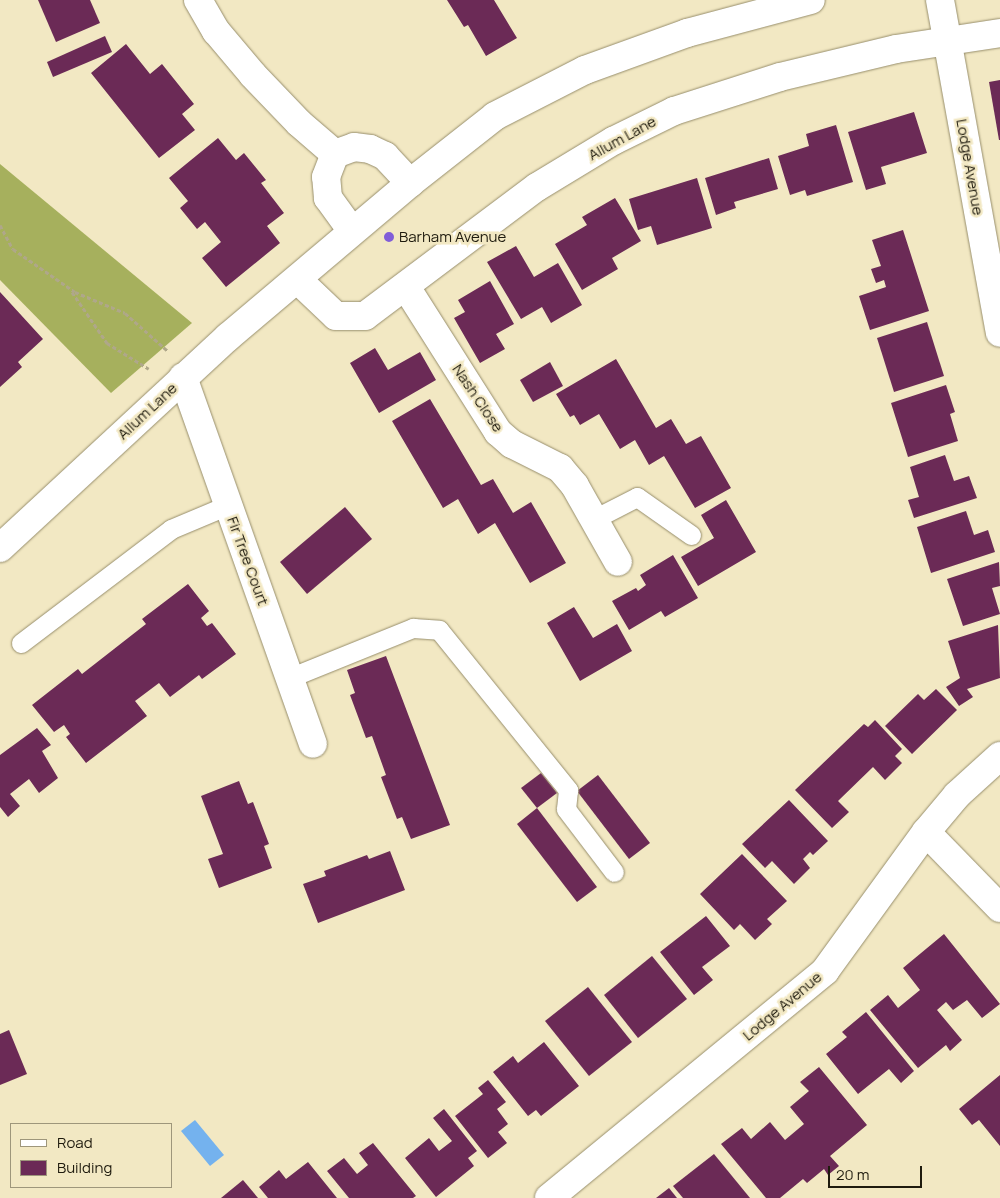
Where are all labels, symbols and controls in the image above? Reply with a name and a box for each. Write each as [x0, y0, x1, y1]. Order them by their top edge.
street label: Allum Lane [585, 112, 659, 164]
street label: Lodge Avenue [953, 117, 987, 217]
place label: Barham Avenue [399, 228, 506, 246]
marker: Barham Avenue [383, 231, 395, 243]
street label: Nash Close [449, 361, 507, 435]
street label: Allum Lane [114, 379, 180, 443]
street label: Fir Tree Court [224, 514, 272, 608]
street label: Lodge Avenue [739, 968, 825, 1044]
legend [10, 1123, 172, 1188]
text: Road [57, 1132, 93, 1153]
scale bar [830, 1156, 924, 1188]
text: Building [57, 1157, 112, 1178]
text: 20 m [836, 1164, 869, 1185]

